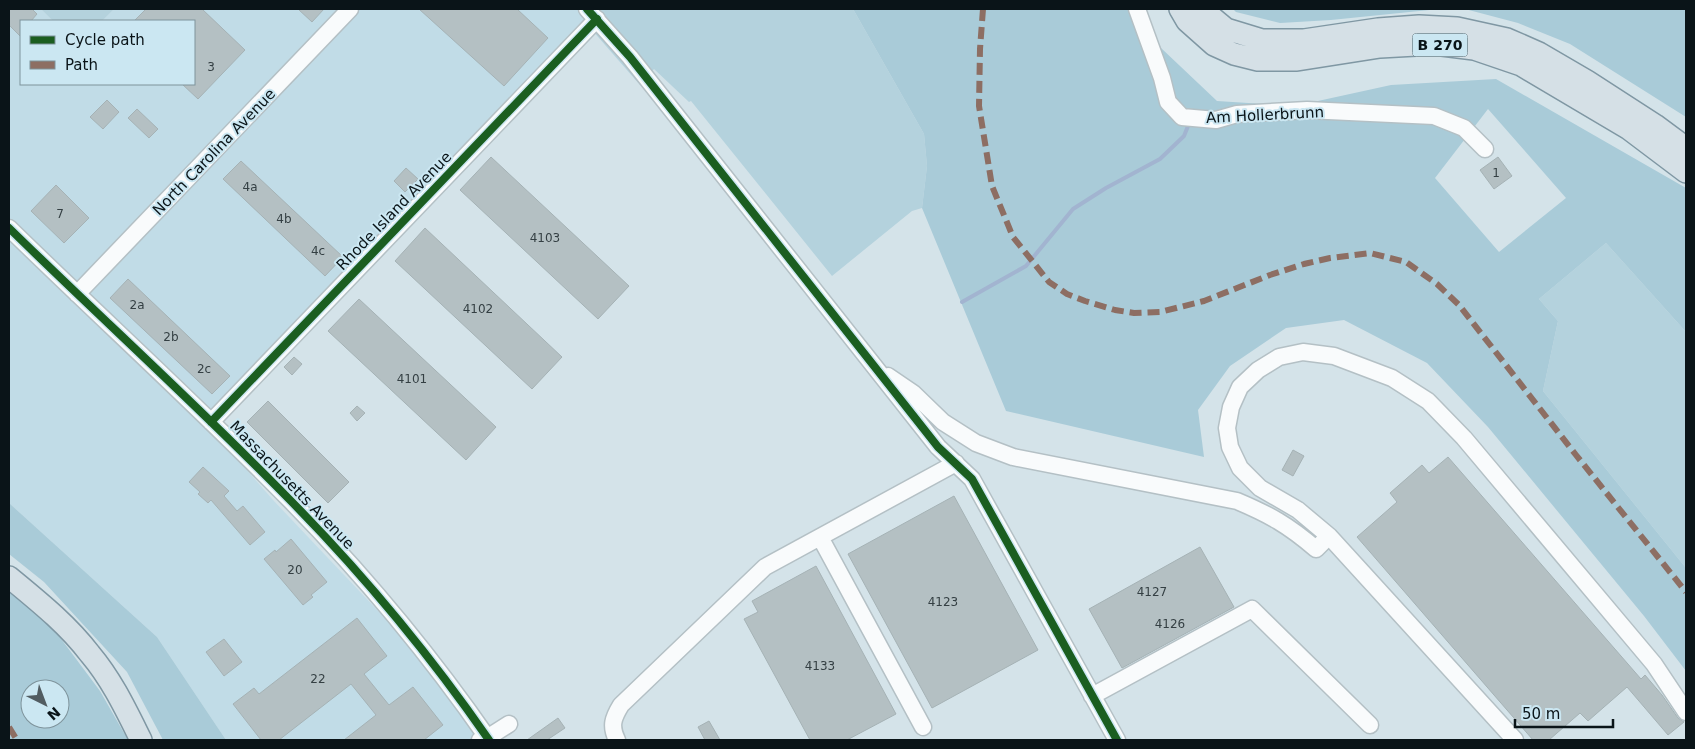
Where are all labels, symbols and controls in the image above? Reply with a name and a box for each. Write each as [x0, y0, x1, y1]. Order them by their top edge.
legend [20, 20, 195, 85]
text: Cycle path [65, 31, 145, 49]
road number: B 270 [1412, 34, 1468, 56]
text: Path [65, 56, 98, 74]
house number: 3 [207, 60, 215, 74]
street label: North Carolina Avenue [149, 85, 279, 219]
street label: Am Hollerbrunn [1206, 103, 1324, 127]
street label: Rhode Island Avenue [333, 148, 455, 274]
house number: 1 [1492, 166, 1500, 180]
house number: 4a [243, 180, 258, 194]
house number: 7 [56, 207, 64, 221]
house number: 4b [276, 212, 292, 226]
house number: 4103 [530, 231, 560, 245]
house number: 4c [311, 244, 325, 258]
house number: 2a [130, 298, 145, 312]
house number: 4102 [463, 302, 493, 316]
house number: 2b [163, 330, 179, 344]
house number: 2c [197, 362, 211, 376]
house number: 4101 [397, 372, 427, 386]
street label: Massachusetts Avenue [226, 417, 358, 553]
house number: 20 [287, 563, 303, 577]
house number: 4127 [1137, 585, 1167, 599]
house number: 4123 [928, 595, 958, 609]
house number: 4126 [1155, 617, 1185, 631]
house number: 4133 [805, 659, 835, 673]
house number: 22 [310, 672, 326, 686]
north arrow [20, 679, 70, 729]
scale bar [1515, 696, 1612, 728]
text: N [44, 704, 63, 724]
text: 50 m [1522, 705, 1560, 723]

